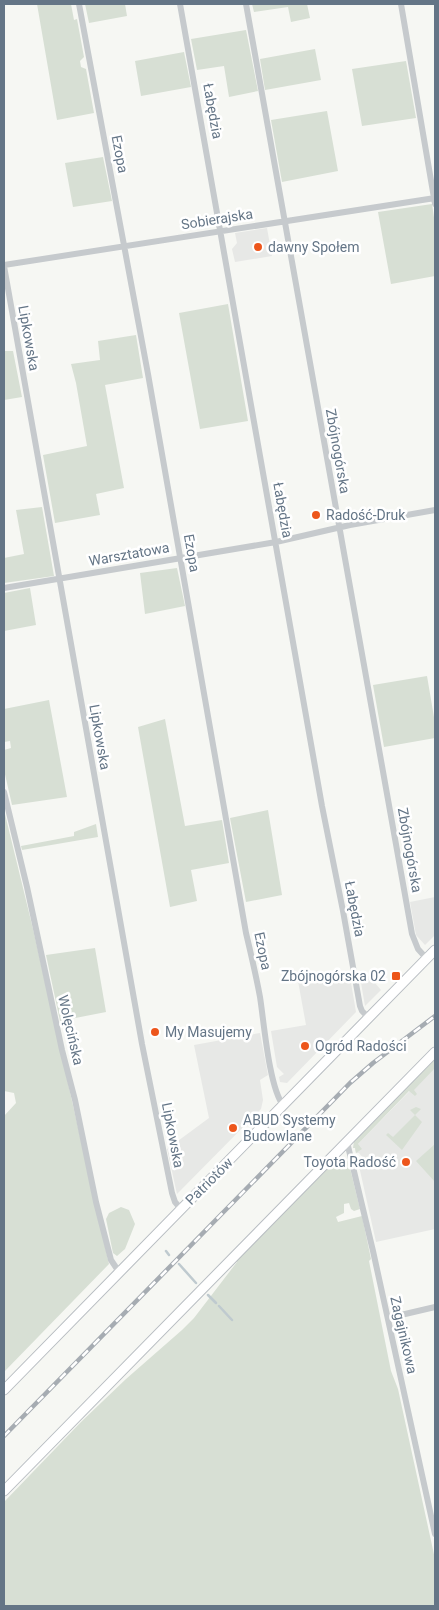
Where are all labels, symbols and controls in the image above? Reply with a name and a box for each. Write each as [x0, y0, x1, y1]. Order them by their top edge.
street label: Łabędzia [200, 82, 226, 140]
street label: Ezopa [108, 134, 132, 174]
street label: Sobierajska [180, 205, 254, 233]
place label: dawny Społem [268, 239, 360, 255]
marker: dawny Społem [252, 241, 264, 253]
street label: Lipkowska [15, 304, 43, 372]
street label: Zbójnogórska [323, 407, 353, 495]
street label: Łabędzia [270, 481, 296, 539]
place label: Radość-Druk [326, 507, 406, 523]
marker: Radość-Druk [310, 509, 322, 521]
street label: Ezopa [181, 533, 203, 573]
street label: Warsztatowa [87, 539, 171, 569]
street label: Lipkowska [86, 703, 114, 771]
street label: Zbójnogórska [395, 806, 425, 894]
street label: Łabędzia [342, 880, 368, 938]
street label: Ezopa [251, 931, 275, 971]
place label: Zbójnogórska 02 [281, 968, 386, 984]
marker: Zbójnogórska 02 [390, 970, 402, 982]
street label: Wolęcińska [55, 993, 87, 1067]
place label: My Masujemy [165, 1024, 252, 1040]
marker: My Masujemy [149, 1026, 161, 1038]
place label: Ogród Radości [315, 1038, 407, 1054]
marker: Ogród Radości [299, 1040, 311, 1052]
street label: Lipkowska [159, 1101, 187, 1169]
place label: ABUD Systemy Budowlane [243, 1112, 336, 1144]
marker: ABUD Systemy Budowlane [227, 1122, 239, 1134]
street label: Patriotów [182, 1154, 236, 1208]
place label: Toyota Radość [304, 1154, 396, 1170]
marker: Toyota Radość [400, 1156, 412, 1168]
street label: Zagajnikowa [387, 1295, 421, 1375]

